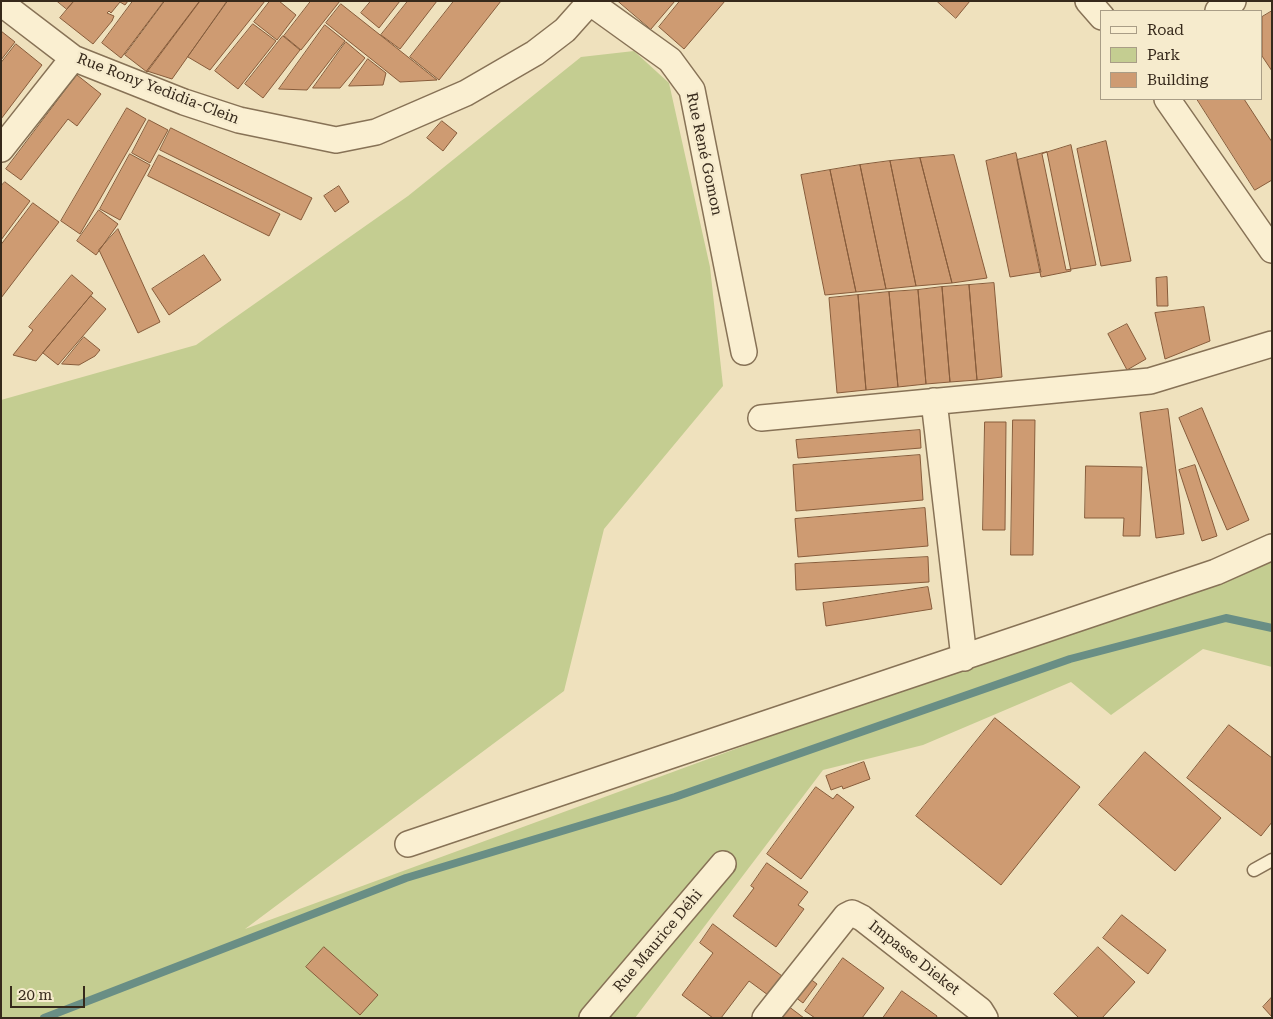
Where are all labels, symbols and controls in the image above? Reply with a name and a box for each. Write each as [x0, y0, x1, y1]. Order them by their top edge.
legend [1100, 10, 1263, 100]
text: Road [1147, 21, 1184, 39]
text: Park [1147, 46, 1180, 64]
street label: Rue Rony Yedidia-Clein [74, 50, 242, 128]
text: Building [1147, 71, 1208, 89]
street label: Rue René Gomon [682, 91, 726, 217]
street label: Rue Maurice Déhi [610, 886, 706, 996]
street label: Impasse Dieket [865, 917, 963, 999]
scale bar [12, 976, 88, 1008]
text: 20 m [18, 986, 52, 1004]

